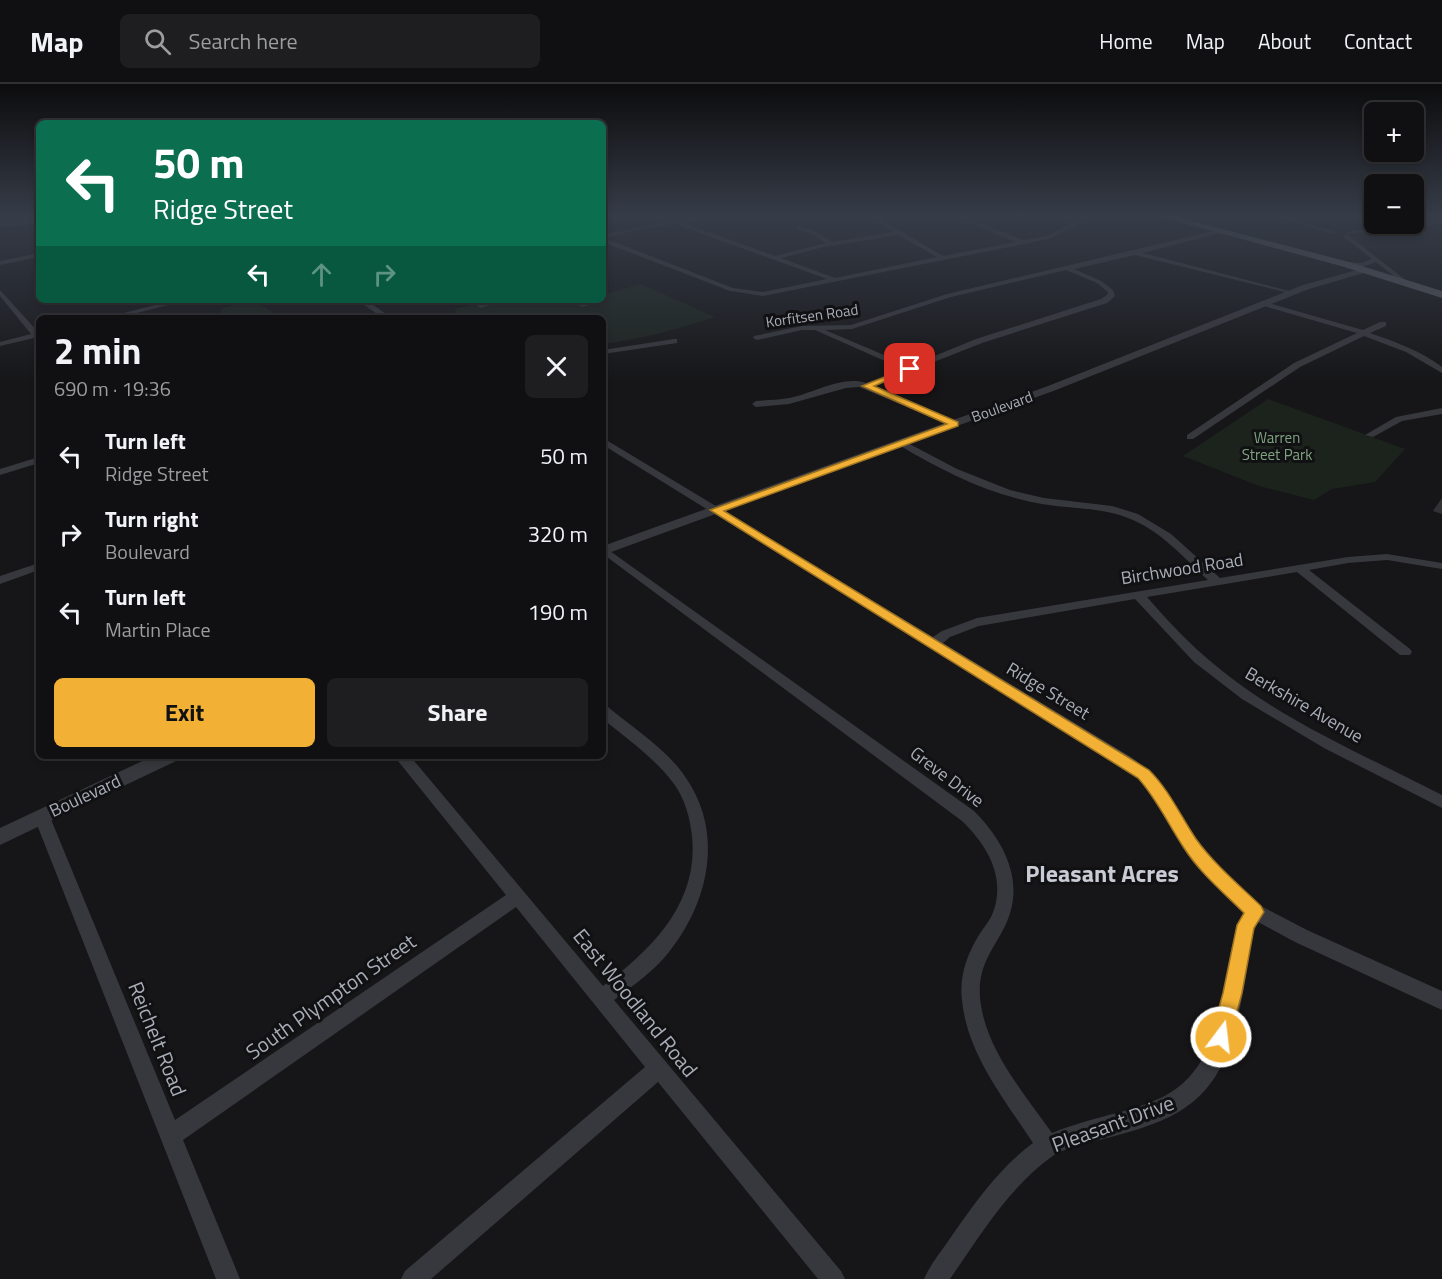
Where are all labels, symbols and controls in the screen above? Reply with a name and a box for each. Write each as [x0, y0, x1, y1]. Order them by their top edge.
search box [120, 14, 540, 68]
text: Map [30, 20, 84, 63]
text: Search here [189, 24, 298, 58]
icon: search [141, 25, 174, 58]
text: Home [1099, 25, 1153, 57]
text: Map [1186, 25, 1225, 57]
text: About [1258, 25, 1311, 57]
text: Contact [1344, 25, 1412, 57]
map controls [1364, 102, 1424, 234]
button: + [1364, 102, 1424, 162]
text: 50 m [153, 130, 245, 194]
icon: left [54, 144, 132, 222]
button: − [1364, 174, 1424, 234]
text: Ridge Street [153, 188, 293, 229]
icon: left [242, 258, 275, 291]
icon: ahead [305, 258, 338, 291]
icon: right [368, 258, 401, 291]
street label: Korfitsen Road [764, 298, 860, 333]
text: 2 min [54, 323, 141, 378]
button: close [525, 335, 588, 398]
pin [884, 343, 935, 394]
icon: arrive [893, 352, 926, 385]
text: 690 m · 19:36 [54, 373, 171, 404]
street label: Boulevard [968, 385, 1036, 428]
text: Turn left [105, 424, 186, 458]
park label: Warren Street Park [1242, 426, 1312, 466]
text: 50 m [540, 439, 588, 473]
icon: left [54, 440, 87, 473]
text: Ridge Street [105, 458, 209, 489]
text: Turn right [105, 502, 199, 536]
text: 320 m [528, 517, 588, 551]
icon: right [54, 518, 87, 551]
text: Boulevard [105, 536, 190, 567]
street label: Birchwood Road [1119, 546, 1245, 592]
text: Turn left [105, 580, 186, 614]
text: 190 m [528, 595, 588, 629]
icon: left [54, 596, 87, 629]
text: Martin Place [105, 614, 210, 645]
street label: Ridge Street [1001, 655, 1096, 727]
street label: Berkshire Avenue [1240, 660, 1368, 749]
button: Exit [54, 678, 315, 747]
button: Share [327, 678, 588, 747]
street label: Greve Drive [904, 740, 990, 814]
street label: Boulevard [45, 767, 125, 824]
district label: Pleasant Acres [1025, 855, 1179, 891]
street label: East Woodland Road [566, 921, 706, 1084]
street label: South Plympton Street [239, 925, 423, 1067]
street label: Reichelt Road [120, 976, 195, 1101]
position arrow [1189, 1005, 1253, 1069]
street label: Pleasant Drive [1047, 1086, 1178, 1160]

